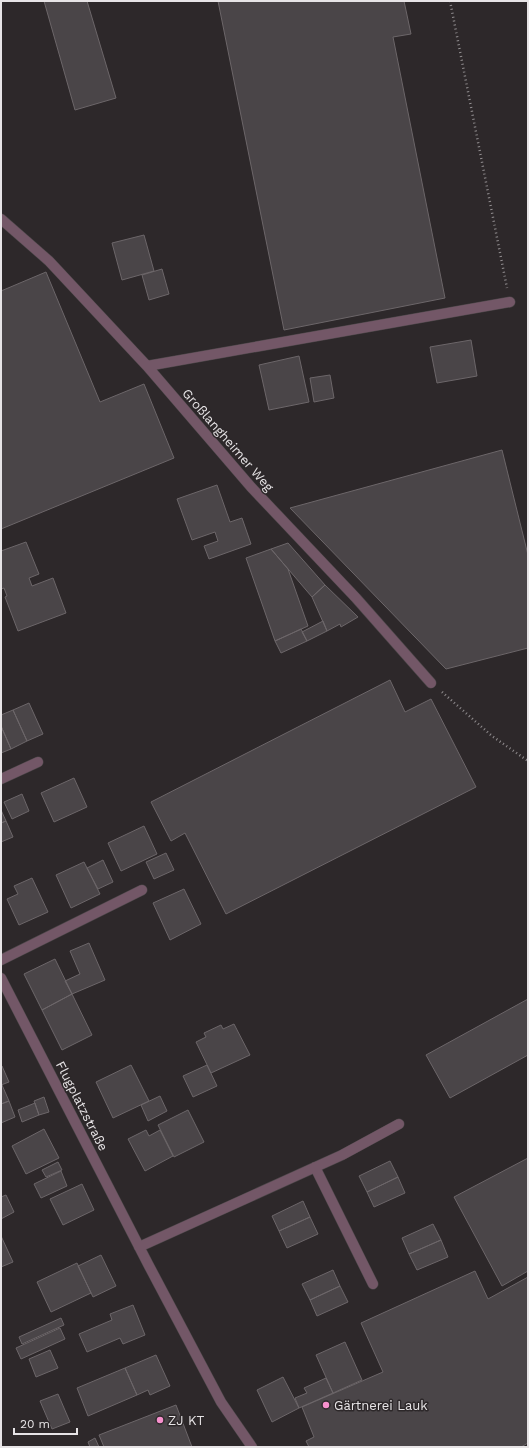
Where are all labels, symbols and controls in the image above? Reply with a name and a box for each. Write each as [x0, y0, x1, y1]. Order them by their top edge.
street label: Großlangheimer Weg [179, 386, 277, 494]
street label: Flugplatzstraße [53, 1059, 111, 1153]
place label: Gärtnerei Lauk [334, 1398, 428, 1413]
marker: Gärtnerei Lauk [321, 1400, 331, 1410]
scale bar [14, 1410, 77, 1436]
place label: ZJ KT [168, 1413, 205, 1428]
marker: ZJ KT [155, 1415, 165, 1425]
text: 20 m [20, 1417, 50, 1431]

